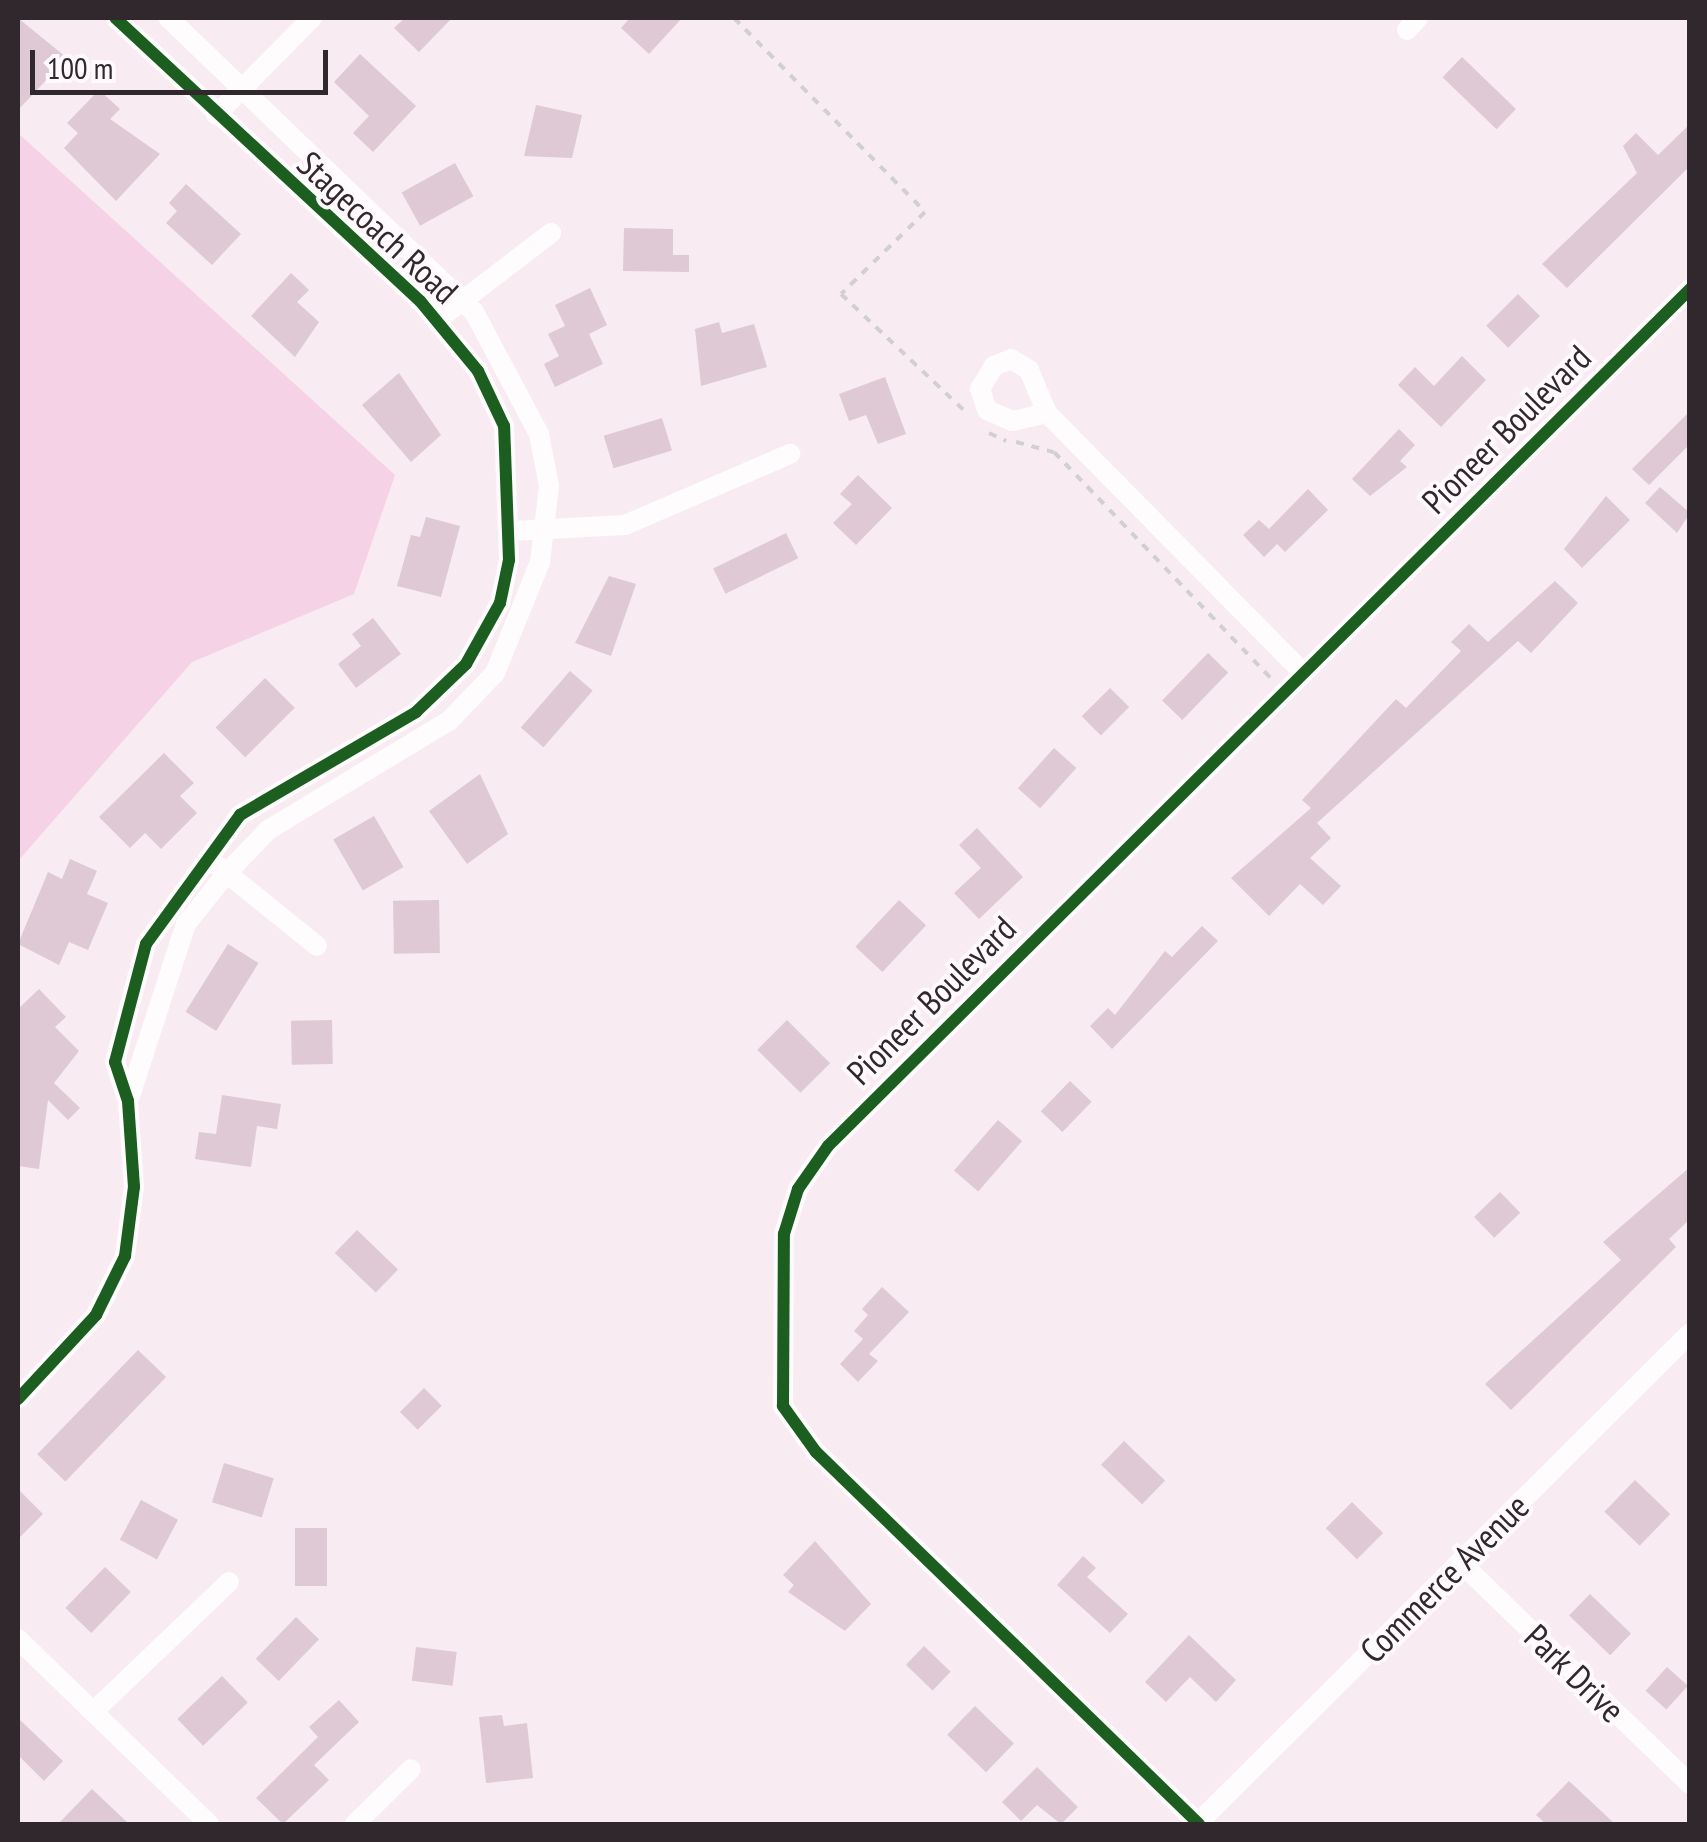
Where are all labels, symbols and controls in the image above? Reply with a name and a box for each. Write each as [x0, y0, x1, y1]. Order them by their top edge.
scale bar [35, 30, 332, 92]
text: 100 m [47, 48, 113, 87]
street label: Stagecoach Road [289, 142, 467, 312]
street label: Pioneer Boulevard [1413, 336, 1599, 522]
street label: Pioneer Boulevard [838, 907, 1024, 1093]
street label: Commerce Avenue [1351, 1485, 1537, 1671]
street label: Park Drive [1516, 1615, 1634, 1731]

